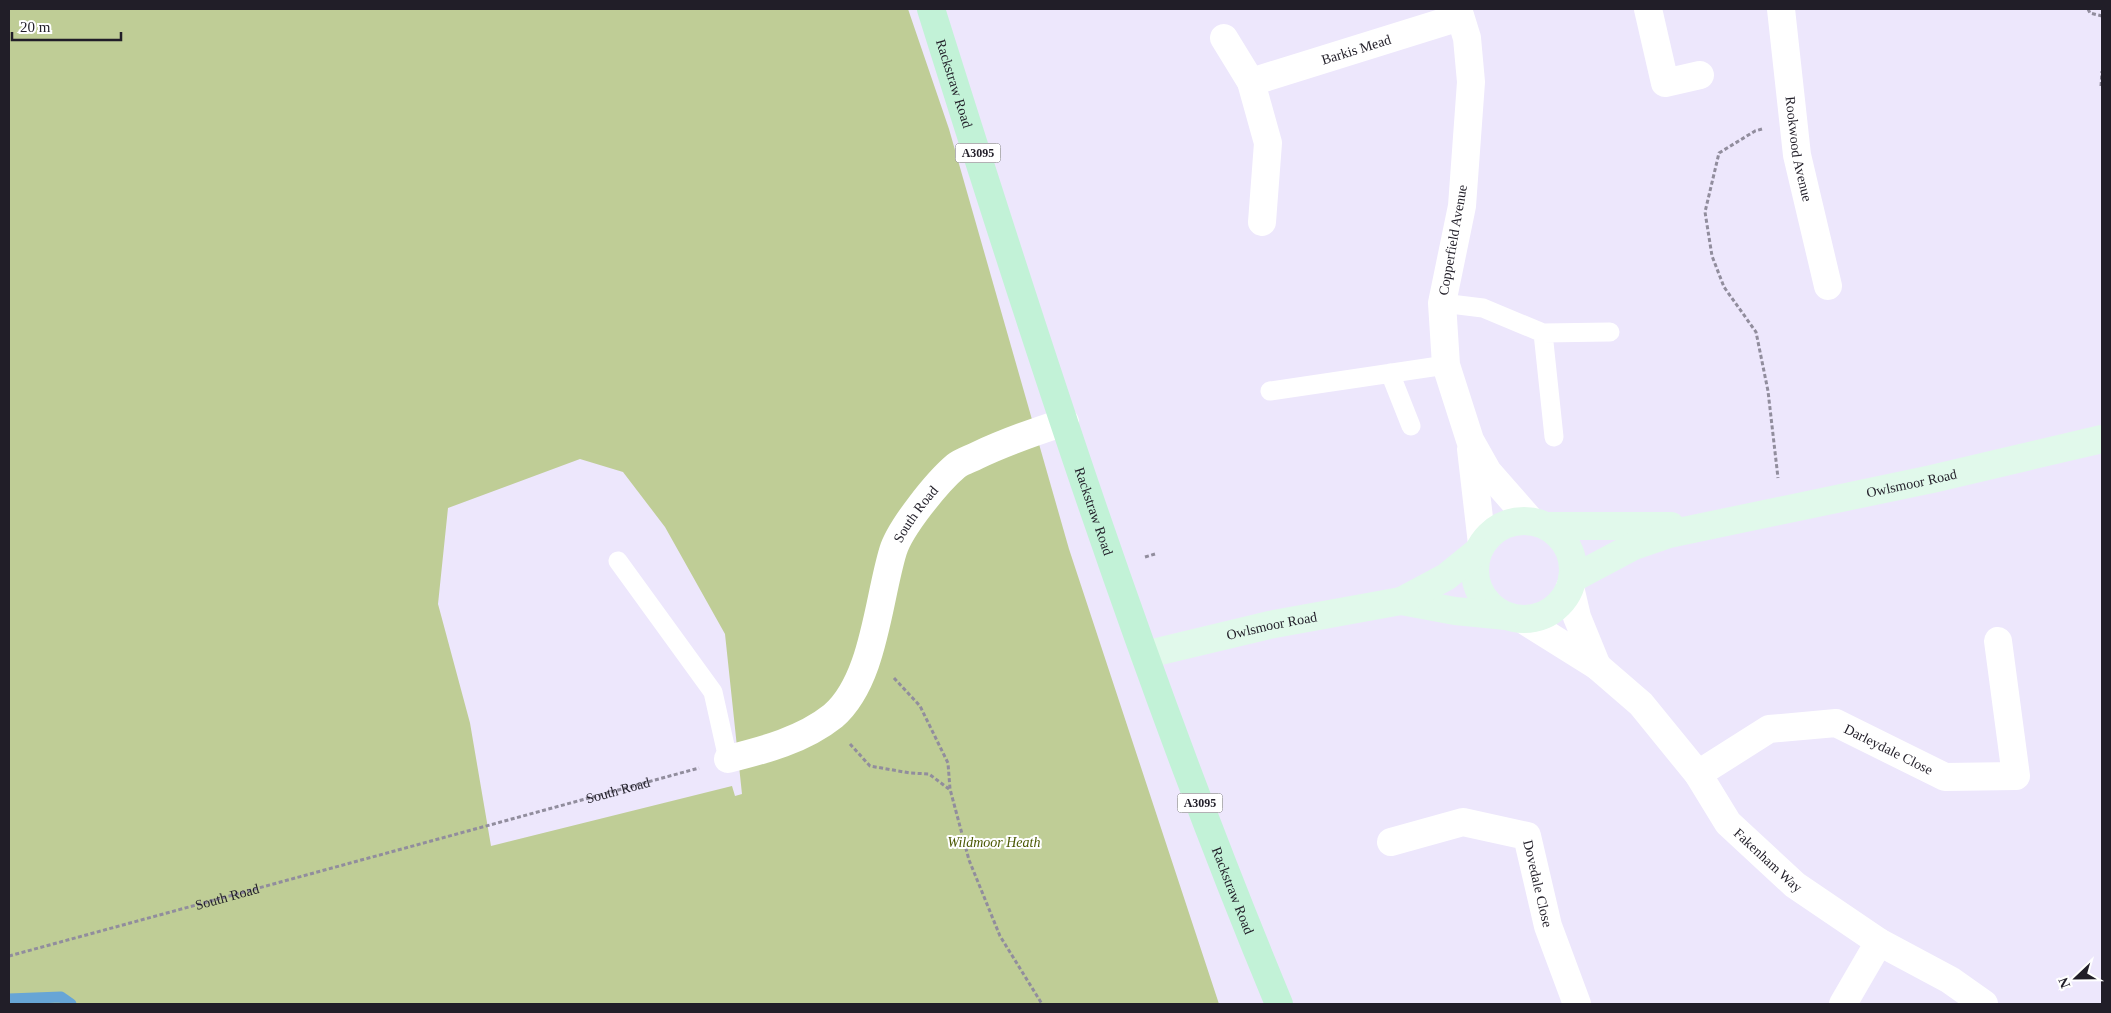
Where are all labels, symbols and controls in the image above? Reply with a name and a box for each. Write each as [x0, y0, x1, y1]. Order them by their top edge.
scale bar [12, 10, 121, 42]
text: 20 m [20, 19, 51, 35]
street label: Barkis Mead [1319, 31, 1393, 67]
street label: Rackstraw Road [933, 37, 975, 130]
street label: Rookwood Avenue [1783, 95, 1815, 203]
road number: A3095 [956, 144, 1000, 162]
street label: Copperfield Avenue [1436, 183, 1470, 297]
street label: Rackstraw Road [1072, 465, 1116, 557]
street label: Owlsmoor Road [1865, 466, 1958, 500]
street label: South Road [890, 483, 941, 545]
street label: Owlsmoor Road [1225, 609, 1318, 642]
street label: Darleydale Close [1842, 721, 1935, 777]
street label: South Road [584, 774, 651, 806]
road number: A3095 [1178, 794, 1222, 812]
street label: Fakenham Way [1731, 825, 1805, 895]
park label: Wildmoor Heath [948, 835, 1040, 850]
street label: Dovedale Close [1521, 838, 1556, 929]
street label: Rackstraw Road [1209, 845, 1257, 936]
street label: South Road [193, 881, 261, 912]
north arrow [2051, 953, 2101, 1003]
text: N [2056, 975, 2073, 990]

